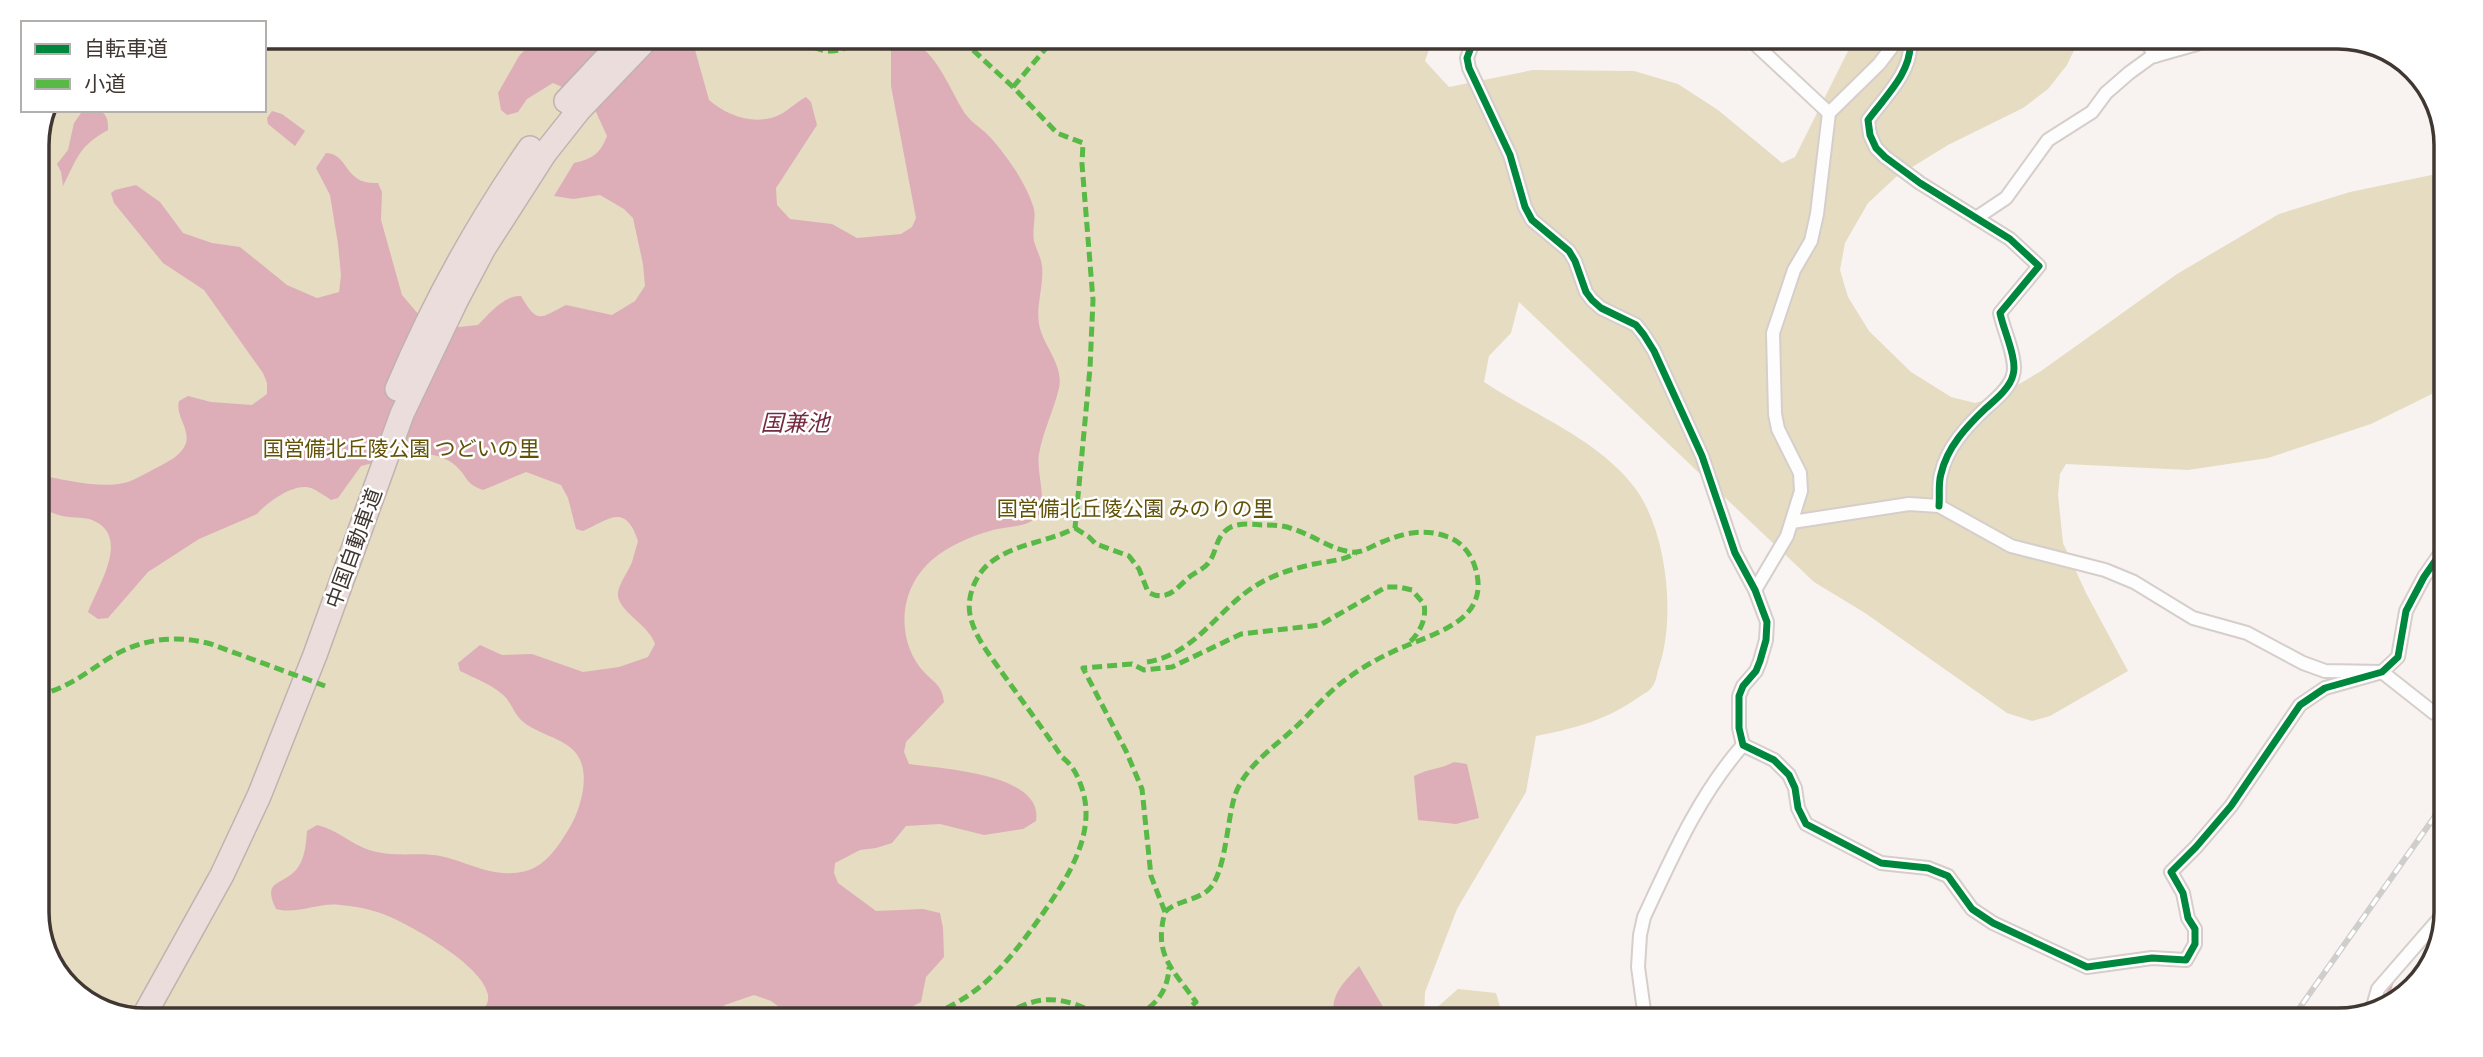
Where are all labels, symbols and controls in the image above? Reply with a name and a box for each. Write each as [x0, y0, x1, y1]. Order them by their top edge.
legend [21, 21, 266, 112]
text: 自転車道 [84, 34, 168, 62]
text: 小道 [84, 69, 126, 97]
water label: 国兼池 [761, 406, 832, 438]
park label: 国営備北丘陵公園 つどいの里 [262, 434, 540, 462]
street label: 中国自動車道 [318, 484, 388, 612]
park label: 国営備北丘陵公園 みのりの里 [996, 494, 1274, 522]

